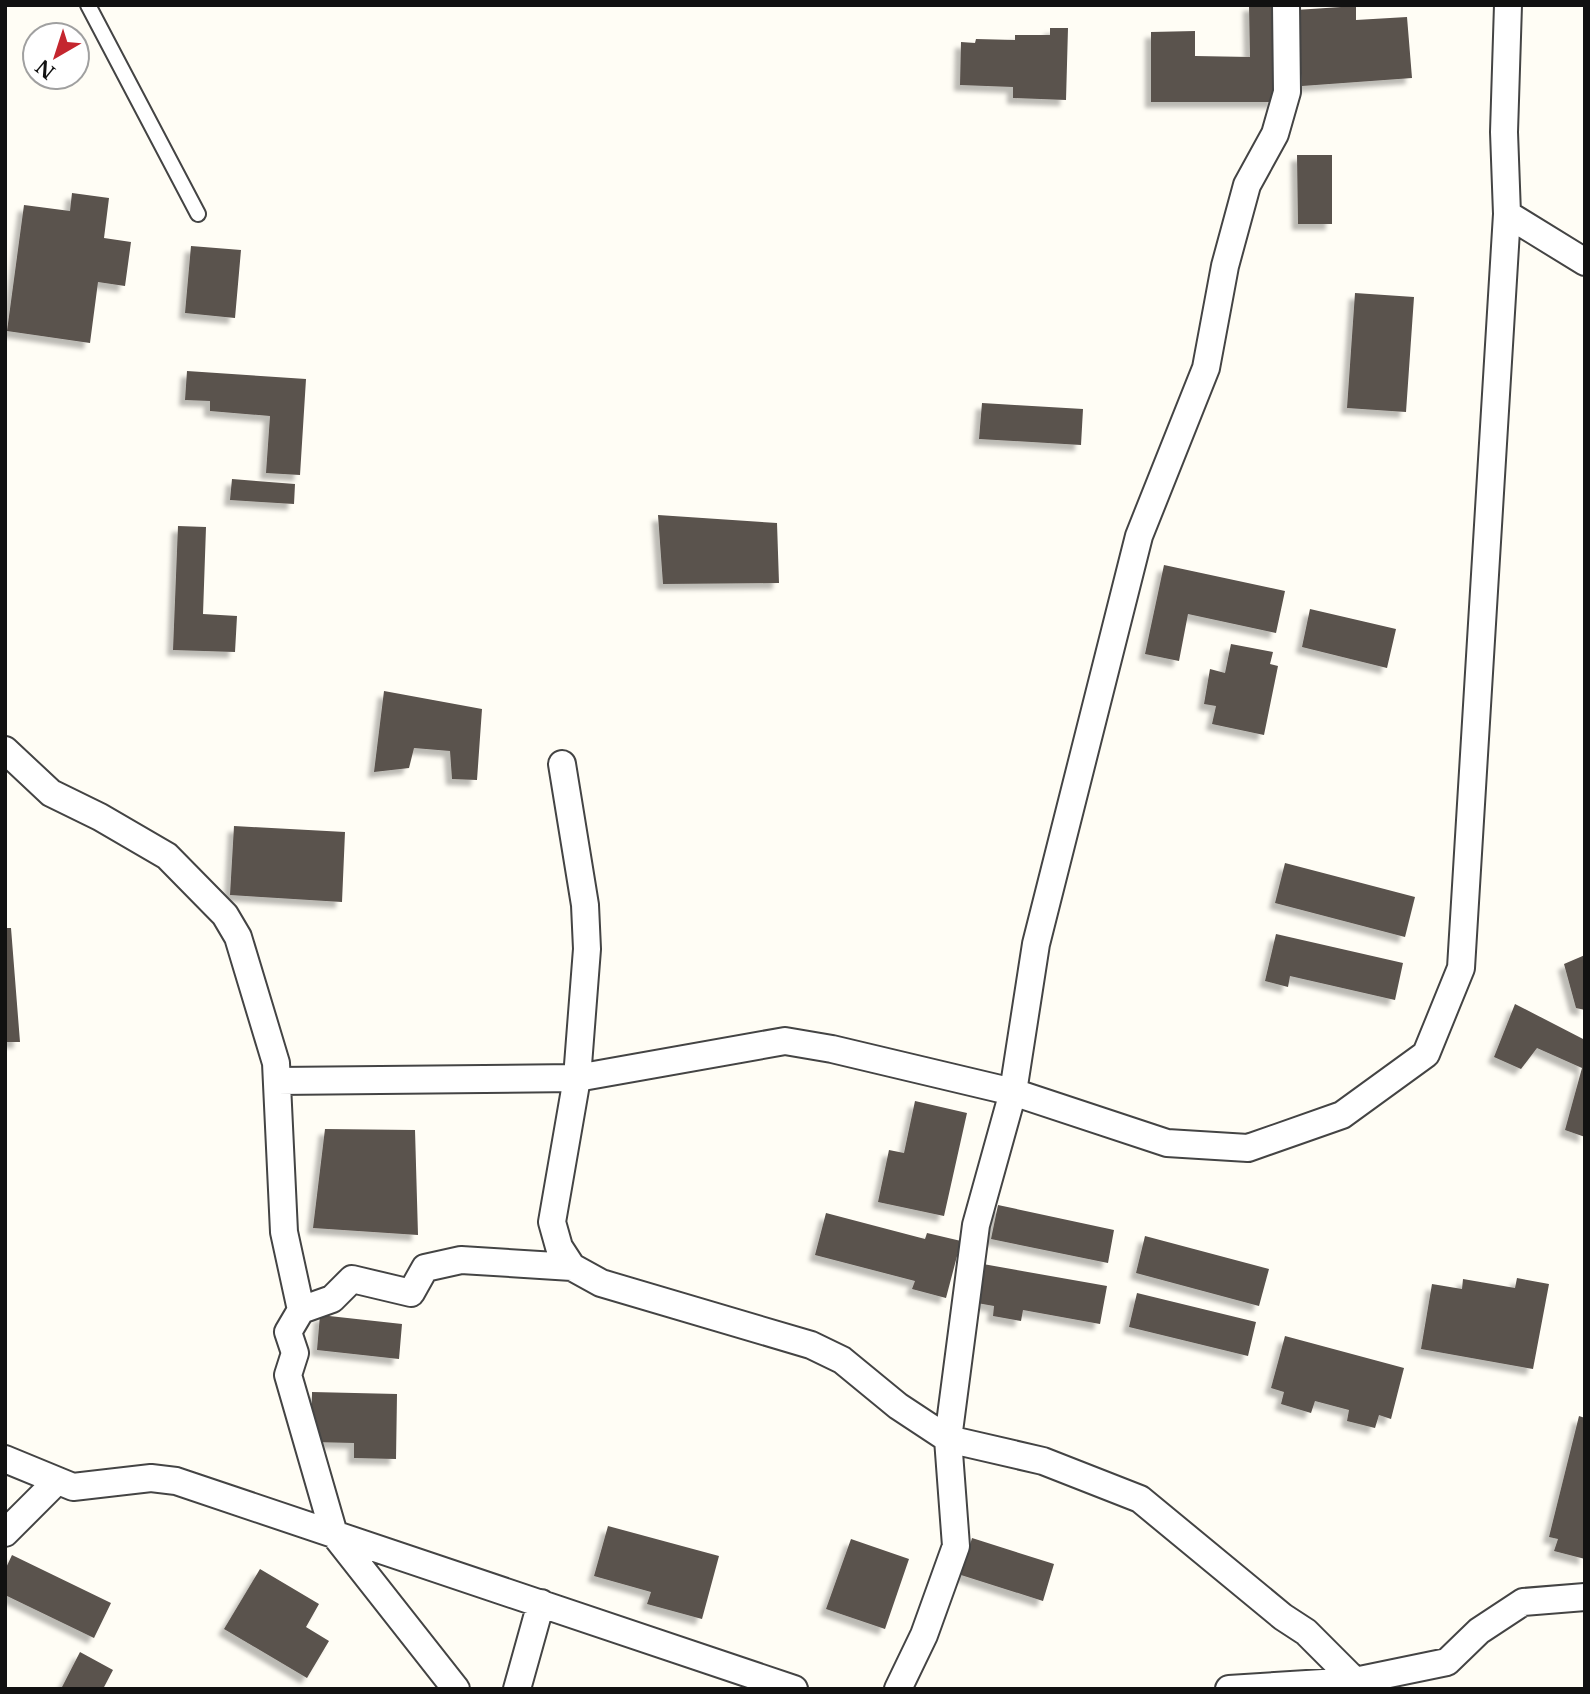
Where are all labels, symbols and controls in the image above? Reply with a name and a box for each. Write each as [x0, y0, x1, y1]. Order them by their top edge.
north arrow [21, 21, 91, 91]
text: N [31, 54, 60, 83]

